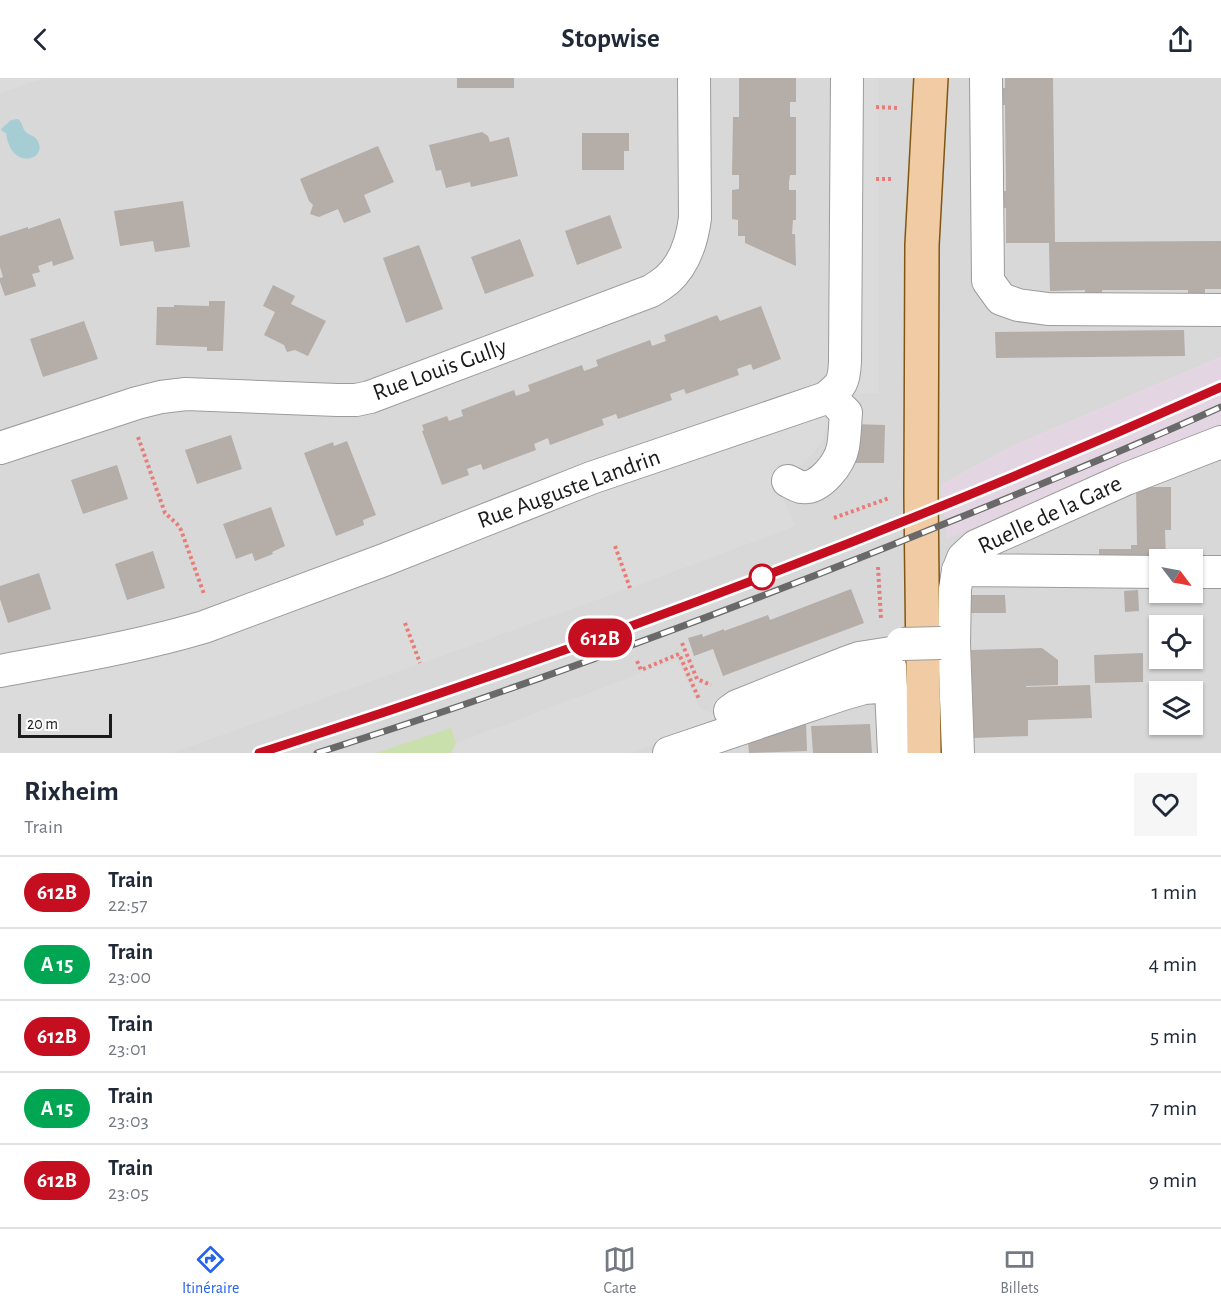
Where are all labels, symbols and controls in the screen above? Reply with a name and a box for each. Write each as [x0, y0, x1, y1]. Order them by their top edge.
icon: back [24, 23, 57, 56]
icon: share [1164, 23, 1197, 56]
text: Stopwise [561, 25, 660, 52]
street label: Rue Louis Gully [370, 335, 510, 405]
street label: Rue Auguste Landrin [474, 445, 664, 533]
street label: Ruelle de la Gare [975, 471, 1125, 559]
north arrow [1149, 549, 1203, 603]
map controls [1149, 549, 1203, 735]
unlabelled marker [749, 564, 775, 590]
button: locate [1149, 615, 1203, 669]
line badge: 612B [558, 618, 642, 658]
text: 612B [580, 628, 620, 649]
button: layers [1149, 681, 1203, 735]
scale bar [18, 711, 112, 738]
text: 20 m [27, 716, 58, 732]
button: heart [1134, 773, 1197, 836]
text: Rixheim [24, 778, 119, 806]
text: Train [24, 817, 63, 837]
text: Train [108, 869, 153, 891]
text: 1 min [1152, 881, 1197, 903]
text: 612B [37, 882, 77, 903]
text: 22:57 [108, 895, 147, 915]
text: Train [108, 941, 153, 963]
text: 4 min [1149, 953, 1197, 975]
text: A 15 [41, 954, 73, 975]
text: 23:00 [108, 967, 151, 987]
text: Train [108, 1013, 153, 1035]
text: 5 min [1150, 1025, 1197, 1047]
text: 612B [37, 1026, 77, 1047]
text: 23:01 [108, 1039, 147, 1059]
text: Train [108, 1085, 153, 1107]
text: 7 min [1150, 1097, 1197, 1119]
text: A 15 [41, 1098, 73, 1119]
text: 23:03 [108, 1111, 149, 1131]
text: Train [108, 1157, 153, 1179]
text: 9 min [1149, 1169, 1197, 1191]
text: 612B [37, 1170, 77, 1191]
text: 23:05 [108, 1183, 149, 1203]
tab: Itinéraire [182, 1243, 239, 1298]
tab: Carte [603, 1243, 636, 1298]
tab: Billets [1000, 1243, 1039, 1298]

